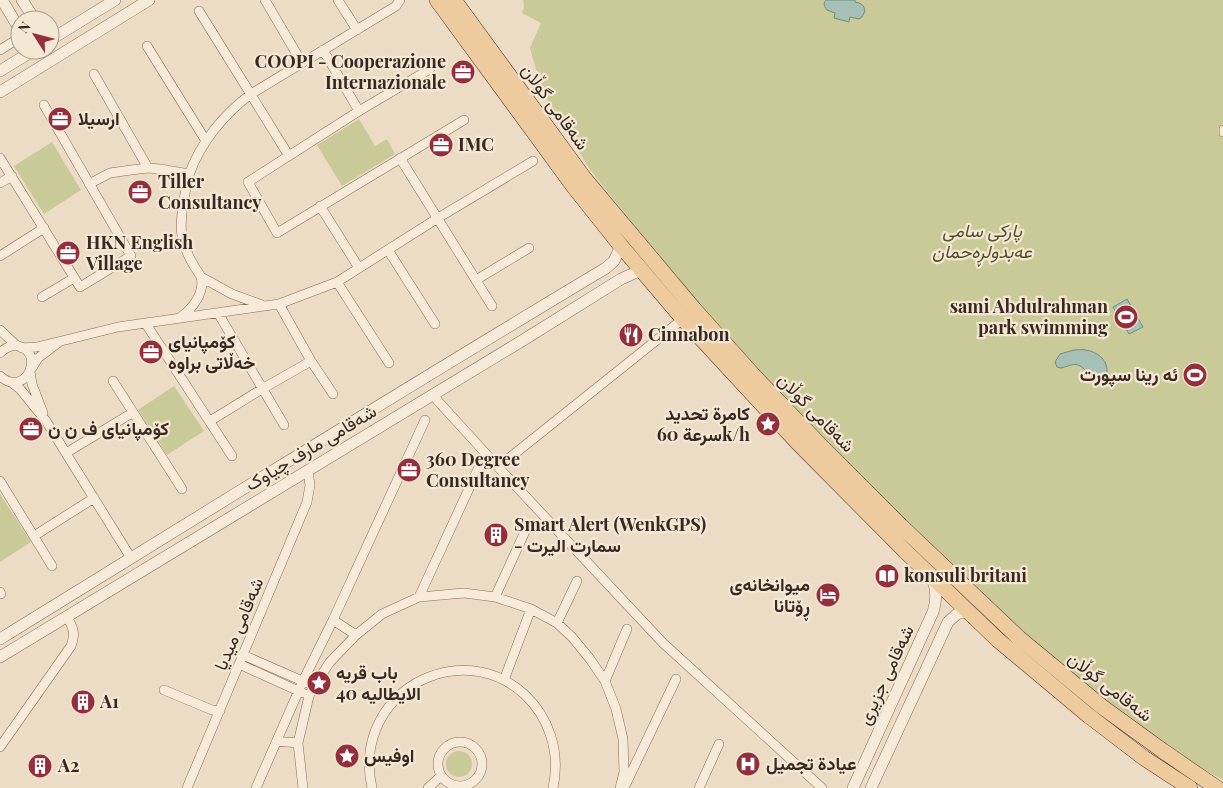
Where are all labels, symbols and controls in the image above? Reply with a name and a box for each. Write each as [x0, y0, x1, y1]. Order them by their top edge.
north arrow [10, 10, 60, 60]
text: N [13, 17, 35, 37]
place label: COOPI - Cooperazione Internazionale [255, 49, 446, 94]
office icon: COOPI - Cooperazione Internazionale [450, 59, 476, 85]
street label: شەقامی گوڵان [516, 59, 595, 154]
office icon: ارسيلا [47, 106, 73, 132]
place label: ارسيلا [78, 106, 120, 130]
office icon: IMC [428, 132, 454, 158]
place label: IMC [458, 132, 494, 156]
place label: Tiller Consultancy [158, 169, 262, 214]
office icon: Tiller Consultancy [127, 179, 153, 205]
park label: پارکی سامی عەبدولڕەحمان [932, 218, 1033, 267]
place label: HKN English Village [85, 230, 193, 275]
office icon: HKN English Village [55, 240, 81, 266]
place label: sami Abdulrahman park swimming [950, 294, 1108, 339]
sports icon: sami Abdulrahman park swimming [1113, 304, 1139, 330]
restaurant icon: Cinnabon [618, 322, 644, 348]
place label: Cinnabon [648, 322, 730, 346]
place label: کۆمپانیای خەڵاتی براوە [168, 329, 255, 374]
office icon: کۆمپانیای خەڵاتی براوە [138, 339, 164, 365]
place label: ئه رينا سپورت [1080, 362, 1178, 387]
sports icon: ئه رينا سپورت [1182, 362, 1208, 388]
street label: شەقامی گوڵان [773, 368, 860, 457]
street label: شەقامی مارف چیاوک [240, 398, 381, 497]
place label: كامرة تحديد سرعة 60k/h [657, 401, 750, 446]
place icon: كامرة تحديد سرعة 60k/h [755, 411, 781, 437]
office icon: كۆمپانیای ف ن ن [18, 416, 44, 442]
place label: كۆمپانیای ف ن ن [48, 416, 169, 441]
place label: 360 Degree Consultancy [426, 447, 530, 492]
office icon: 360 Degree Consultancy [396, 457, 422, 483]
place label: Smart Alert (WenkGPS) - سمارت اليرت [514, 512, 707, 557]
building icon: Smart Alert (WenkGPS) - سمارت اليرت [483, 522, 509, 548]
library icon: konsuli britani [874, 563, 900, 589]
place label: konsuli britani [904, 563, 1027, 587]
place label: میوانخانەی ڕۆتانا [730, 572, 810, 621]
street label: شەقامی میدیا [208, 574, 268, 674]
hotel icon: میوانخانەی ڕۆتانا [815, 582, 841, 608]
street label: شەقامی جزیری [852, 621, 919, 728]
street label: شەقامی گوڵان [1063, 646, 1158, 727]
place label: باب قريه الايطاليه 40 [336, 660, 421, 705]
place icon: باب قريه الايطاليه 40 [306, 670, 332, 696]
building icon: A1 [70, 689, 96, 715]
place label: A1 [99, 689, 119, 713]
place icon: اوفيس [334, 743, 360, 769]
place label: اوفيس [364, 743, 414, 767]
hospital icon: عيادة تجميل [735, 751, 761, 777]
place label: عيادة تجميل [766, 751, 857, 775]
building icon: A2 [27, 753, 53, 779]
place label: A2 [57, 753, 79, 777]

